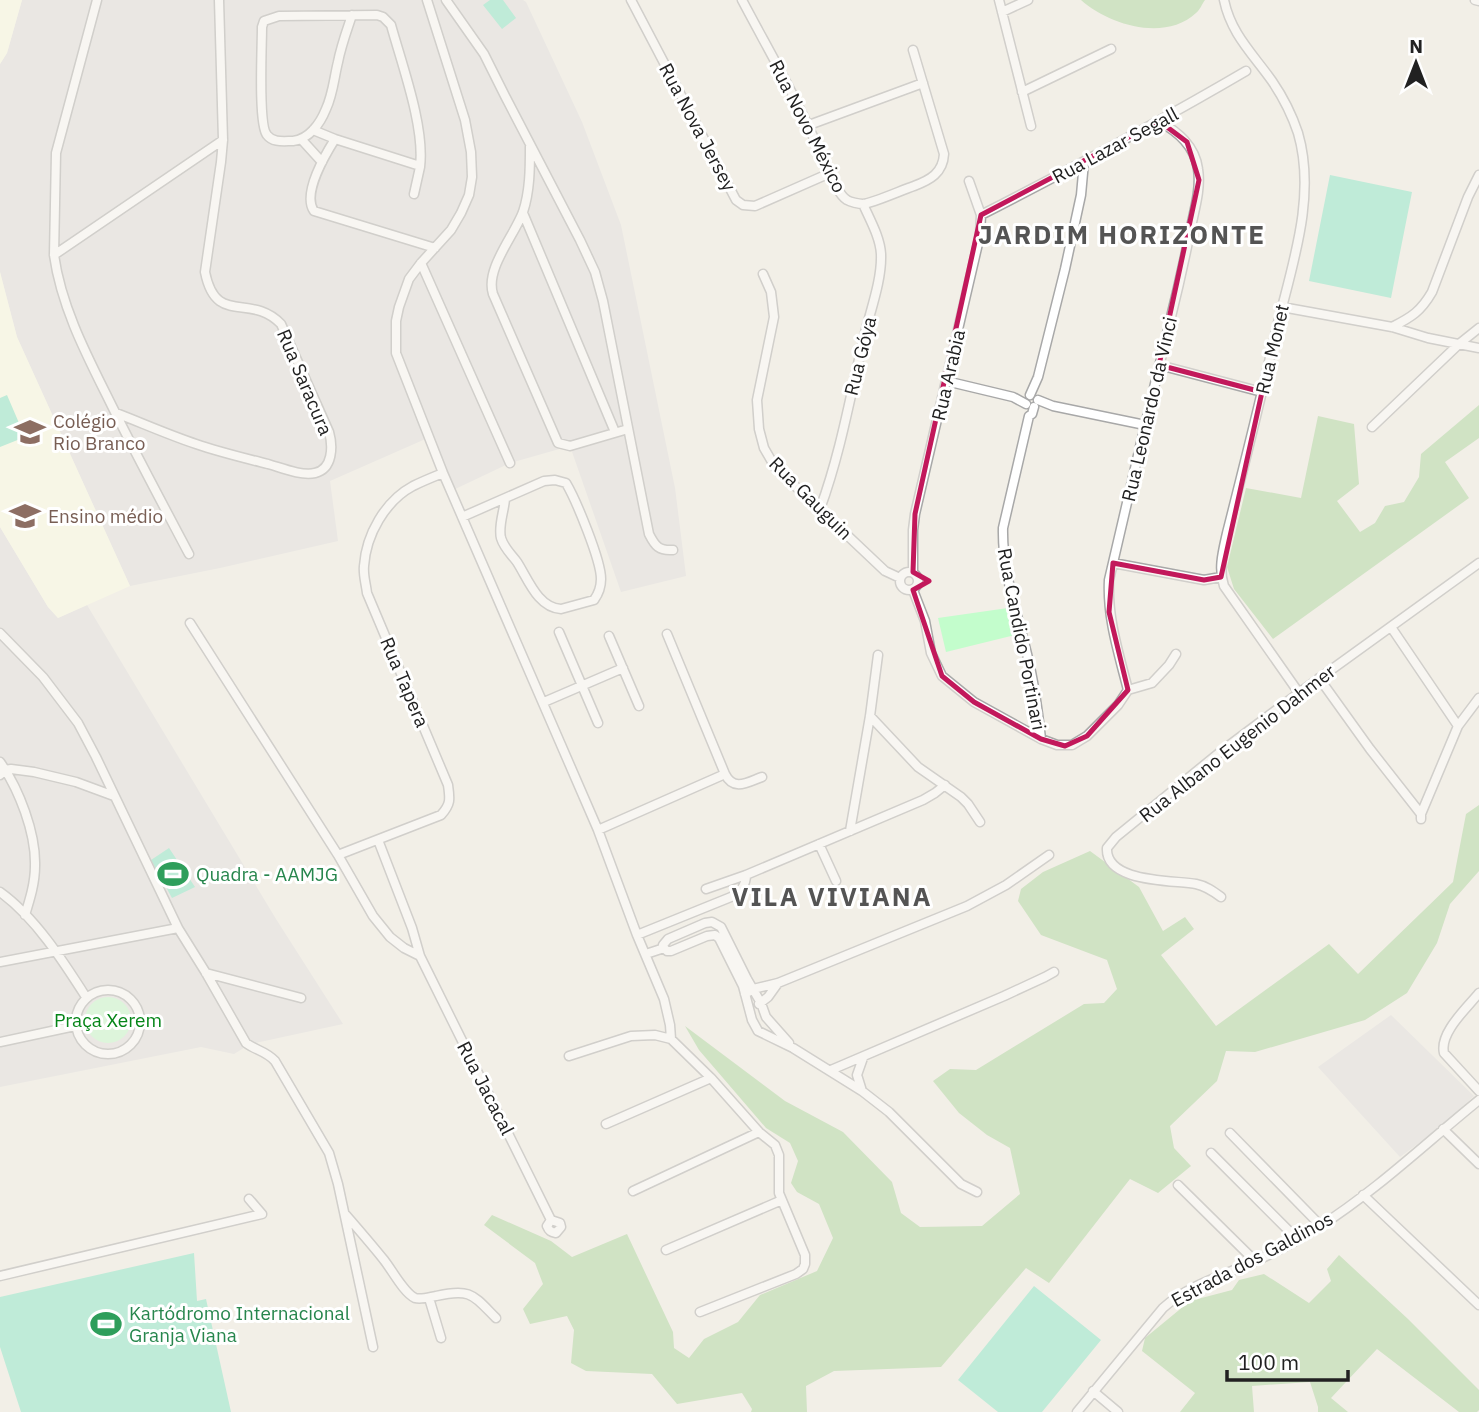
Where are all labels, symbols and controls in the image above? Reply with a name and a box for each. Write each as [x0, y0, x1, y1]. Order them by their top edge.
north arrow [1381, 28, 1451, 98]
text: N [1409, 34, 1423, 58]
street label: Rua Novo México [764, 56, 852, 196]
street label: Rua Nova Jersey [654, 59, 742, 196]
street label: Rua Lazar Segall [1048, 102, 1182, 188]
district label: JARDIM HORIZONTE [978, 217, 1266, 251]
street label: Rua Monet [1250, 302, 1294, 396]
street label: Rua Góya [839, 314, 881, 398]
street label: Rua Leonardo da Vinci [1116, 314, 1182, 504]
street label: Rua Saracura [272, 325, 338, 439]
street label: Rua Arabia [926, 327, 970, 423]
place label: Colégio Rio Branco [53, 409, 145, 455]
school or university icon: Colégio Rio Branco [13, 415, 47, 449]
street label: Rua Gauguin [764, 451, 858, 545]
school or university icon: Ensino médio [8, 499, 42, 533]
place label: Ensino médio [48, 504, 163, 528]
street label: Rua Candido Portinari [993, 546, 1051, 732]
street label: Rua Tapera [375, 633, 435, 731]
street label: Rua Albano Eugenio Dahmer [1134, 659, 1340, 827]
sports icon: Quadra - AAMJG [156, 857, 190, 891]
place label: Quadra - AAMJG [196, 862, 338, 886]
district label: VILA VIVIANA [731, 879, 933, 913]
park label: Praça Xerem [54, 1008, 162, 1032]
street label: Rua Jacacal [452, 1037, 520, 1139]
street label: Estrada dos Galdinos [1167, 1206, 1337, 1312]
place label: Kartódromo Internacional Granja Viana [129, 1301, 350, 1347]
sports icon: Kartódromo Internacional Granja Viana [89, 1307, 123, 1341]
scale bar [1227, 1338, 1348, 1382]
text: 100 m [1238, 1348, 1299, 1376]

